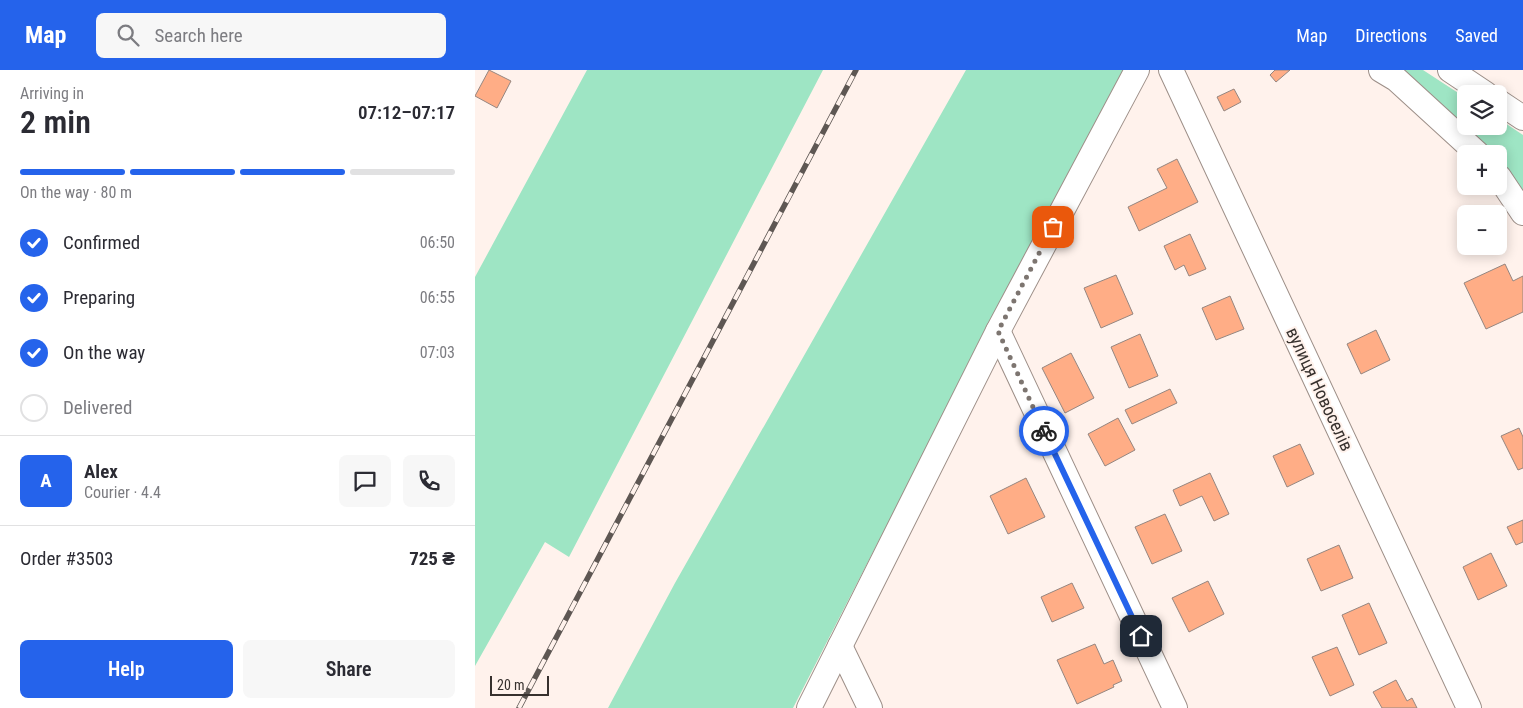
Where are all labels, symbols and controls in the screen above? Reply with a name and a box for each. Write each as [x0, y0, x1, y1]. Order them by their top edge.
search box [96, 13, 446, 58]
text: Map [25, 21, 66, 49]
icon: search [114, 21, 142, 49]
text: Search here [154, 24, 243, 47]
text: Map [1296, 25, 1327, 46]
text: Directions [1355, 25, 1427, 46]
text: Saved [1455, 25, 1498, 46]
text: Arriving in [20, 84, 84, 103]
map controls [1457, 85, 1507, 255]
button: layers [1457, 85, 1507, 135]
text: 07:12–07:17 [358, 101, 455, 124]
text: 2 min [20, 103, 91, 141]
button: + [1457, 145, 1507, 195]
text: On the way · 80 m [20, 183, 132, 202]
button: − [1457, 205, 1507, 255]
pin [1032, 206, 1074, 248]
icon: bag [1039, 213, 1067, 241]
icon: check [20, 229, 48, 257]
text: Confirmed [63, 231, 140, 254]
text: 06:50 [420, 233, 455, 252]
icon: check [20, 284, 48, 312]
text: Preparing [63, 286, 135, 309]
text: 06:55 [420, 288, 455, 307]
street label: вулиця Новоселів [1282, 324, 1358, 454]
icon: check [20, 339, 48, 367]
text: On the way [63, 341, 145, 364]
text: 07:03 [420, 343, 455, 362]
text: Delivered [63, 396, 132, 419]
courier [1019, 406, 1069, 456]
icon: bike [1030, 417, 1058, 445]
button: chat [339, 455, 391, 507]
button: phone [403, 455, 455, 507]
text: Alex [84, 460, 118, 483]
text: A [40, 469, 52, 492]
text: Courier · 4.4 [84, 483, 161, 502]
text: Order #3503 [20, 547, 113, 570]
text: 725 ₴ [409, 547, 455, 570]
pin [1120, 615, 1162, 657]
icon: home [1127, 622, 1155, 650]
button: Help [20, 640, 233, 698]
button: Share [243, 640, 455, 698]
scale bar [490, 673, 549, 696]
text: 20 m [497, 677, 525, 693]

